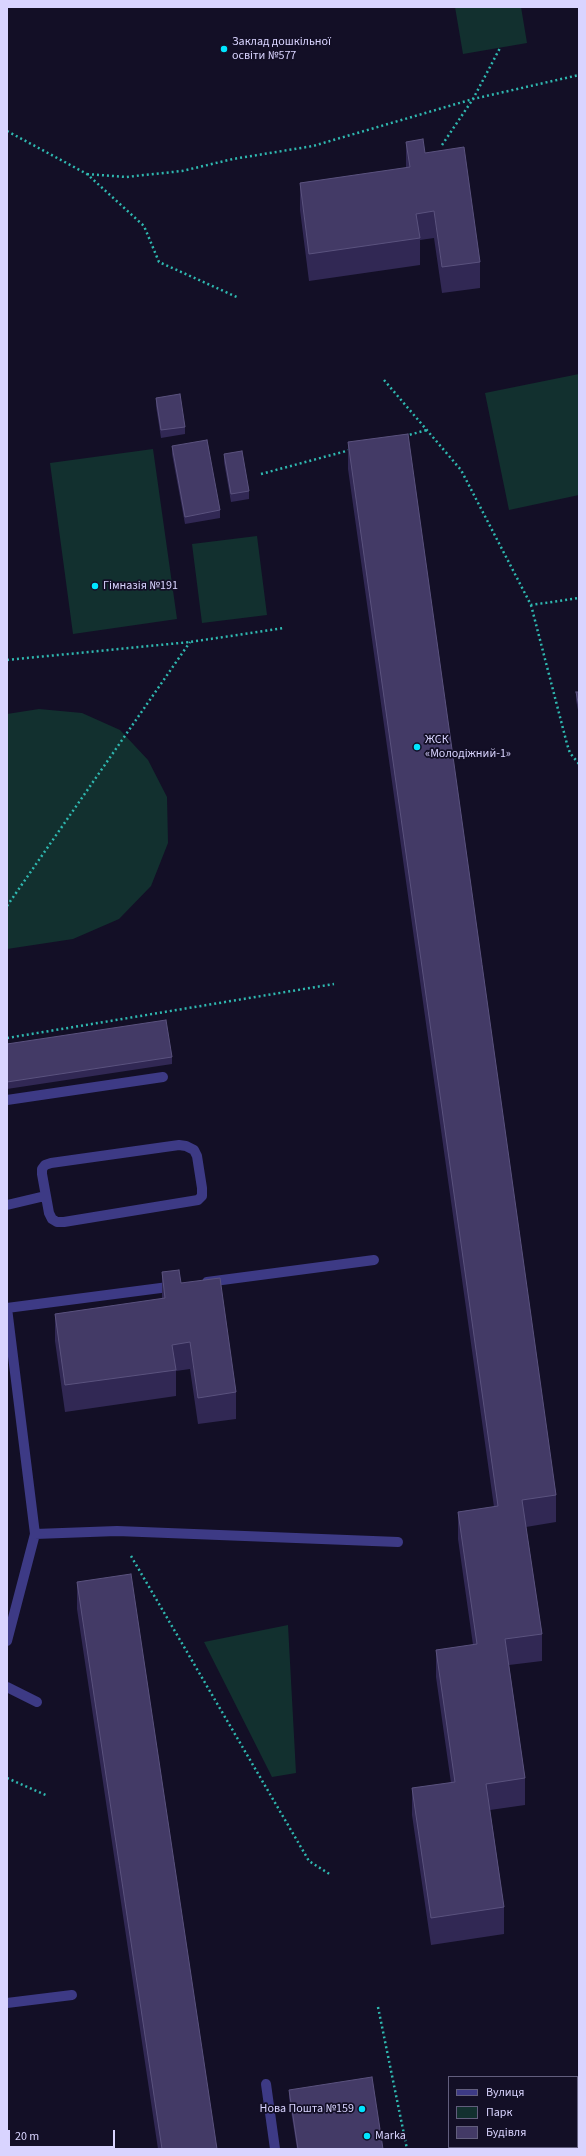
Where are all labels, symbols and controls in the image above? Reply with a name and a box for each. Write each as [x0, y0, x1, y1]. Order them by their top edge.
place label: Заклад дошкільної освіти №577 [232, 35, 331, 63]
marker: Заклад дошкільної освіти №577 [219, 44, 229, 54]
place label: Гімназія №191 [103, 579, 178, 593]
marker: Гімназія №191 [90, 581, 100, 591]
place label: ЖСК «Молодіжний-1» [425, 733, 511, 761]
marker: ЖСК «Молодіжний-1» [412, 742, 422, 752]
legend [448, 2076, 578, 2148]
text: Вулиця [486, 2084, 524, 2101]
place label: Нова Пошта №159 [260, 2102, 354, 2116]
marker: Нова Пошта №159 [357, 2104, 367, 2114]
text: Парк [486, 2104, 512, 2121]
scale bar [10, 2122, 117, 2148]
text: Будівля [486, 2124, 526, 2141]
text: 20 m [15, 2128, 39, 2145]
place label: Marka [375, 2129, 406, 2143]
marker: Marka [362, 2131, 372, 2141]

